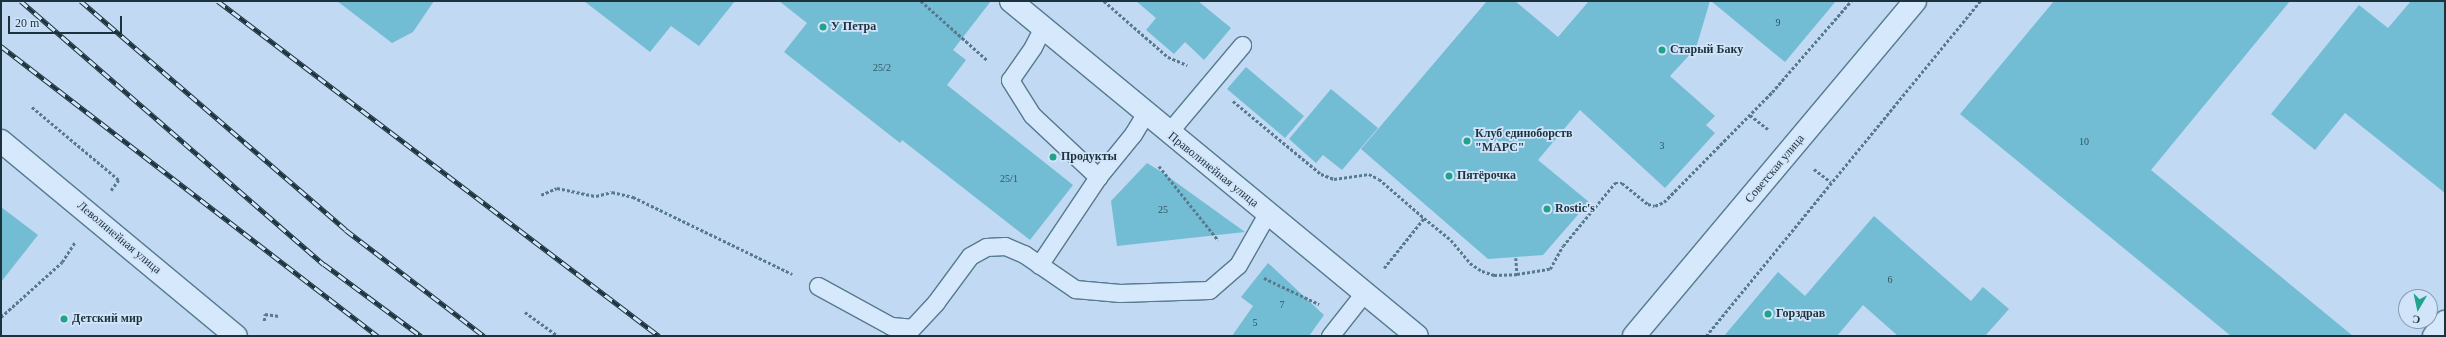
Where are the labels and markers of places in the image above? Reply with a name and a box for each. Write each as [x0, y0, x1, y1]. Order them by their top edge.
place label: У Петра [831, 20, 876, 34]
marker: У Петра [818, 22, 828, 32]
place label: Старый Баку [1670, 43, 1743, 57]
marker: Старый Баку [1657, 45, 1667, 55]
place label: Клуб единоборств "МАРС" [1475, 127, 1573, 155]
marker: Клуб единоборств "МАРС" [1462, 136, 1472, 146]
place label: Продукты [1061, 150, 1117, 164]
marker: Продукты [1048, 152, 1058, 162]
place label: Пятёрочка [1457, 169, 1516, 183]
marker: Пятёрочка [1444, 171, 1454, 181]
place label: Rostic's [1555, 202, 1595, 216]
marker: Rostic's [1542, 204, 1552, 214]
place label: Горздрав [1776, 307, 1825, 321]
marker: Горздрав [1763, 309, 1773, 319]
place label: Детский мир [72, 312, 143, 326]
marker: Детский мир [59, 314, 69, 324]

